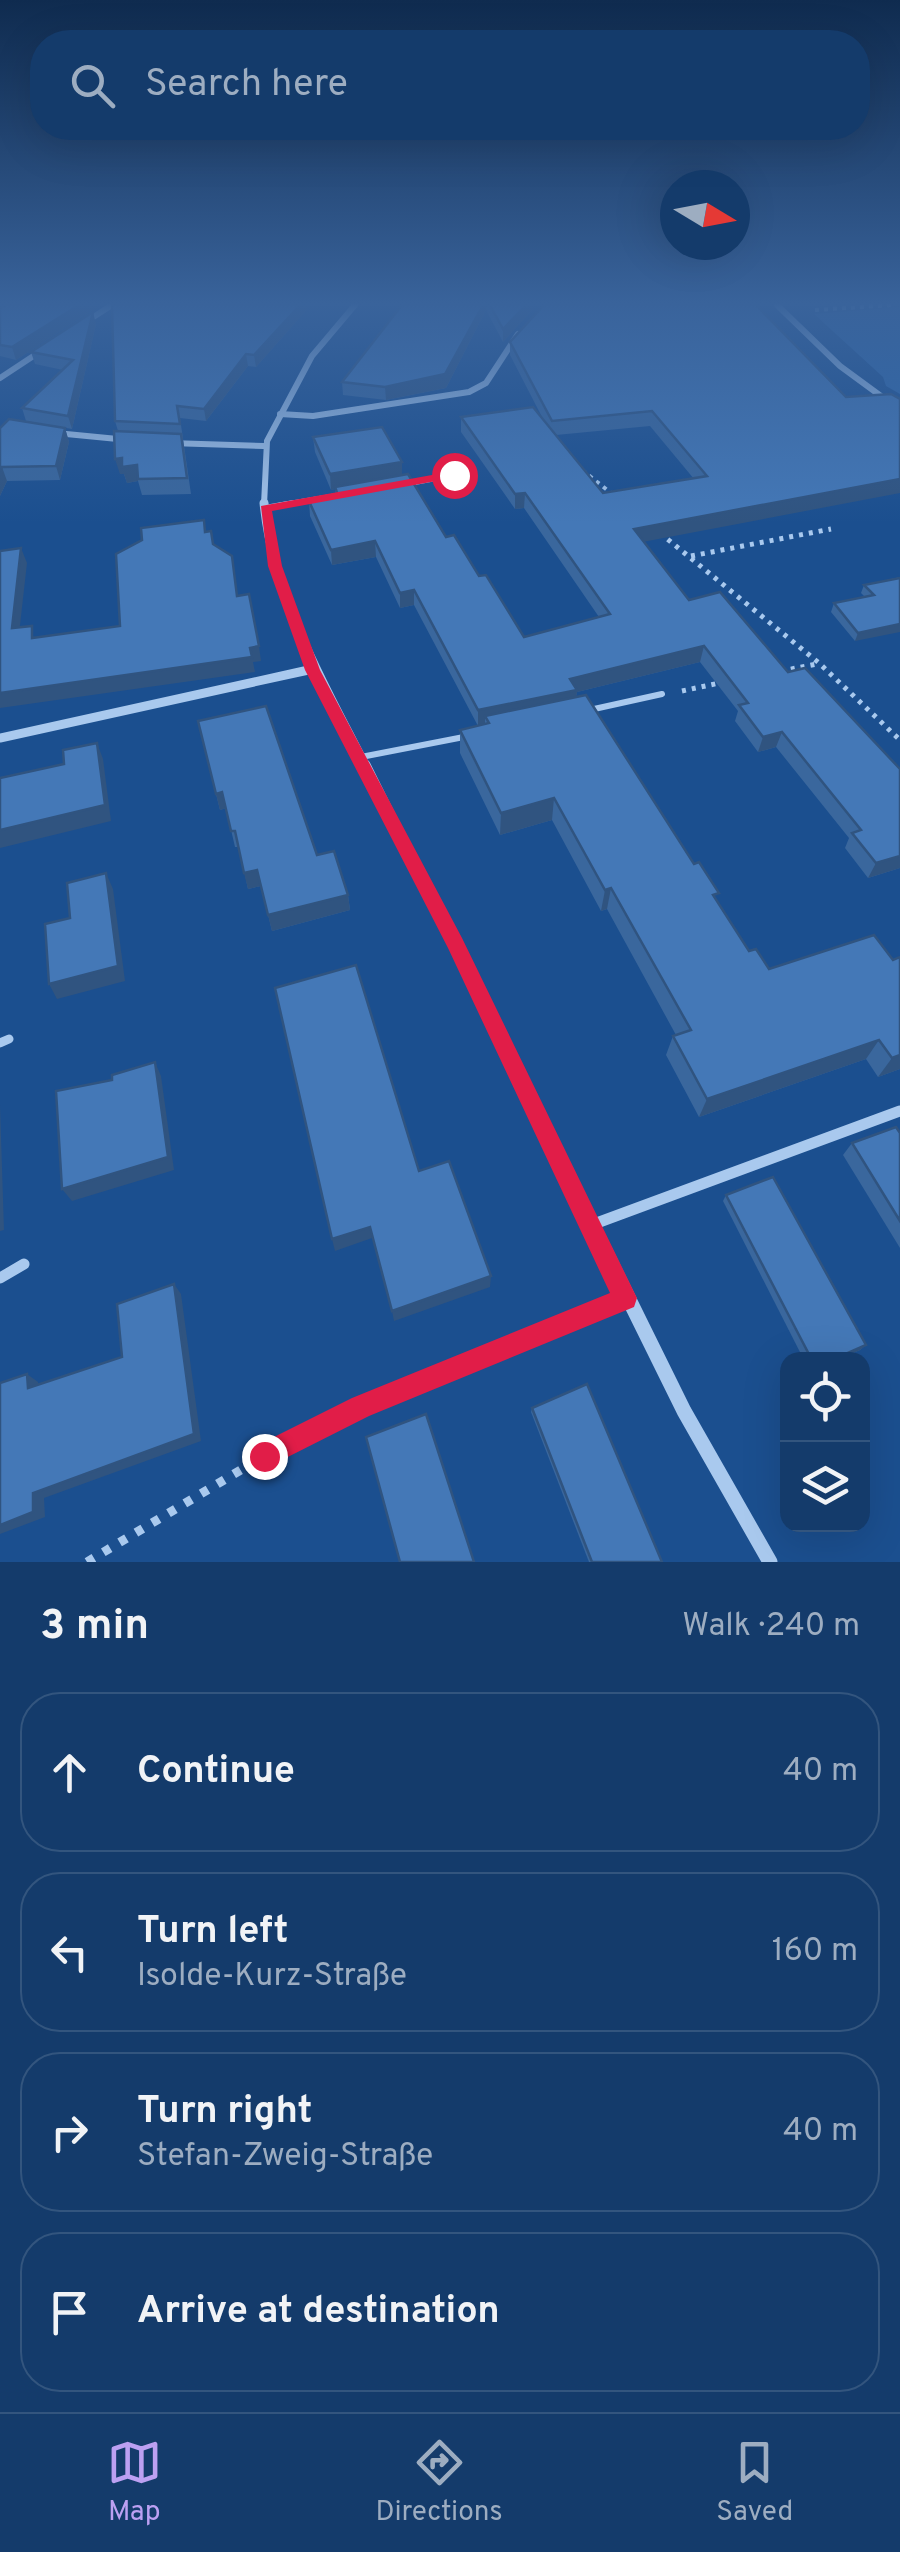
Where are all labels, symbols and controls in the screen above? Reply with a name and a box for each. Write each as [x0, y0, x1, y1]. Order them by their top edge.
search box [30, 30, 870, 140]
icon: search [65, 58, 120, 113]
text: Search here [145, 61, 348, 110]
north arrow [660, 170, 750, 260]
route start [432, 453, 478, 499]
map controls [780, 1352, 870, 1532]
button: locate [780, 1352, 870, 1442]
route end [242, 1434, 288, 1480]
button: layers [780, 1442, 870, 1532]
text: 3 min [40, 1601, 149, 1654]
text: Walk · 240 m [682, 1607, 860, 1647]
icon: ahead [42, 1745, 97, 1800]
text: Continue [137, 1748, 295, 1797]
text: 40 m [783, 1752, 858, 1792]
text: Turn left [137, 1908, 289, 1957]
icon: left [42, 1925, 97, 1980]
text: 160 m [772, 1932, 858, 1972]
text: Isolde-Kurz-Straße [137, 1957, 407, 1997]
text: Turn right [137, 2088, 312, 2137]
icon: right [42, 2105, 97, 2160]
text: 40 m [783, 2112, 858, 2152]
text: Stefan-Zweig-Straße [137, 2137, 433, 2177]
icon: arrive [42, 2285, 97, 2340]
text: Arrive at destination [137, 2288, 500, 2337]
tab: Map [107, 2435, 162, 2531]
tab: Directions [375, 2435, 503, 2531]
tab: Saved [716, 2435, 793, 2531]

